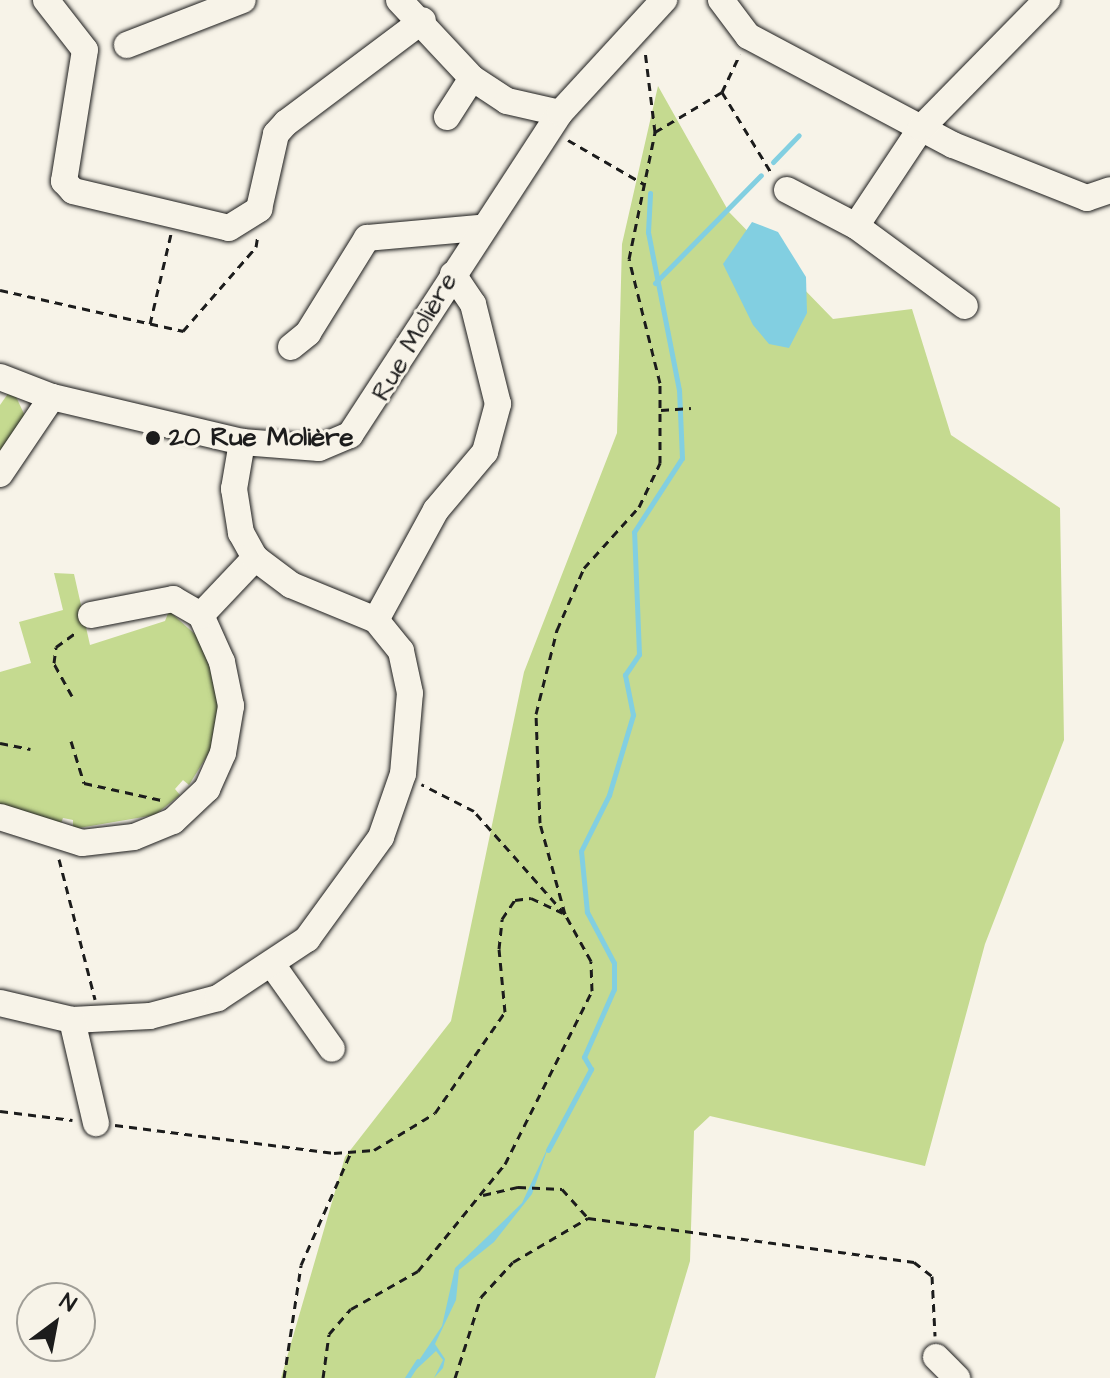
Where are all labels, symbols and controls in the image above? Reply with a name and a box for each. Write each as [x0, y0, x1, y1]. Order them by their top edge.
street label: Rue Molière [366, 267, 464, 407]
place label: 20 Rue Molière [169, 422, 354, 454]
marker: 20 Rue Molière [144, 429, 162, 447]
north arrow [16, 1282, 96, 1362]
text: N [54, 1286, 82, 1320]

